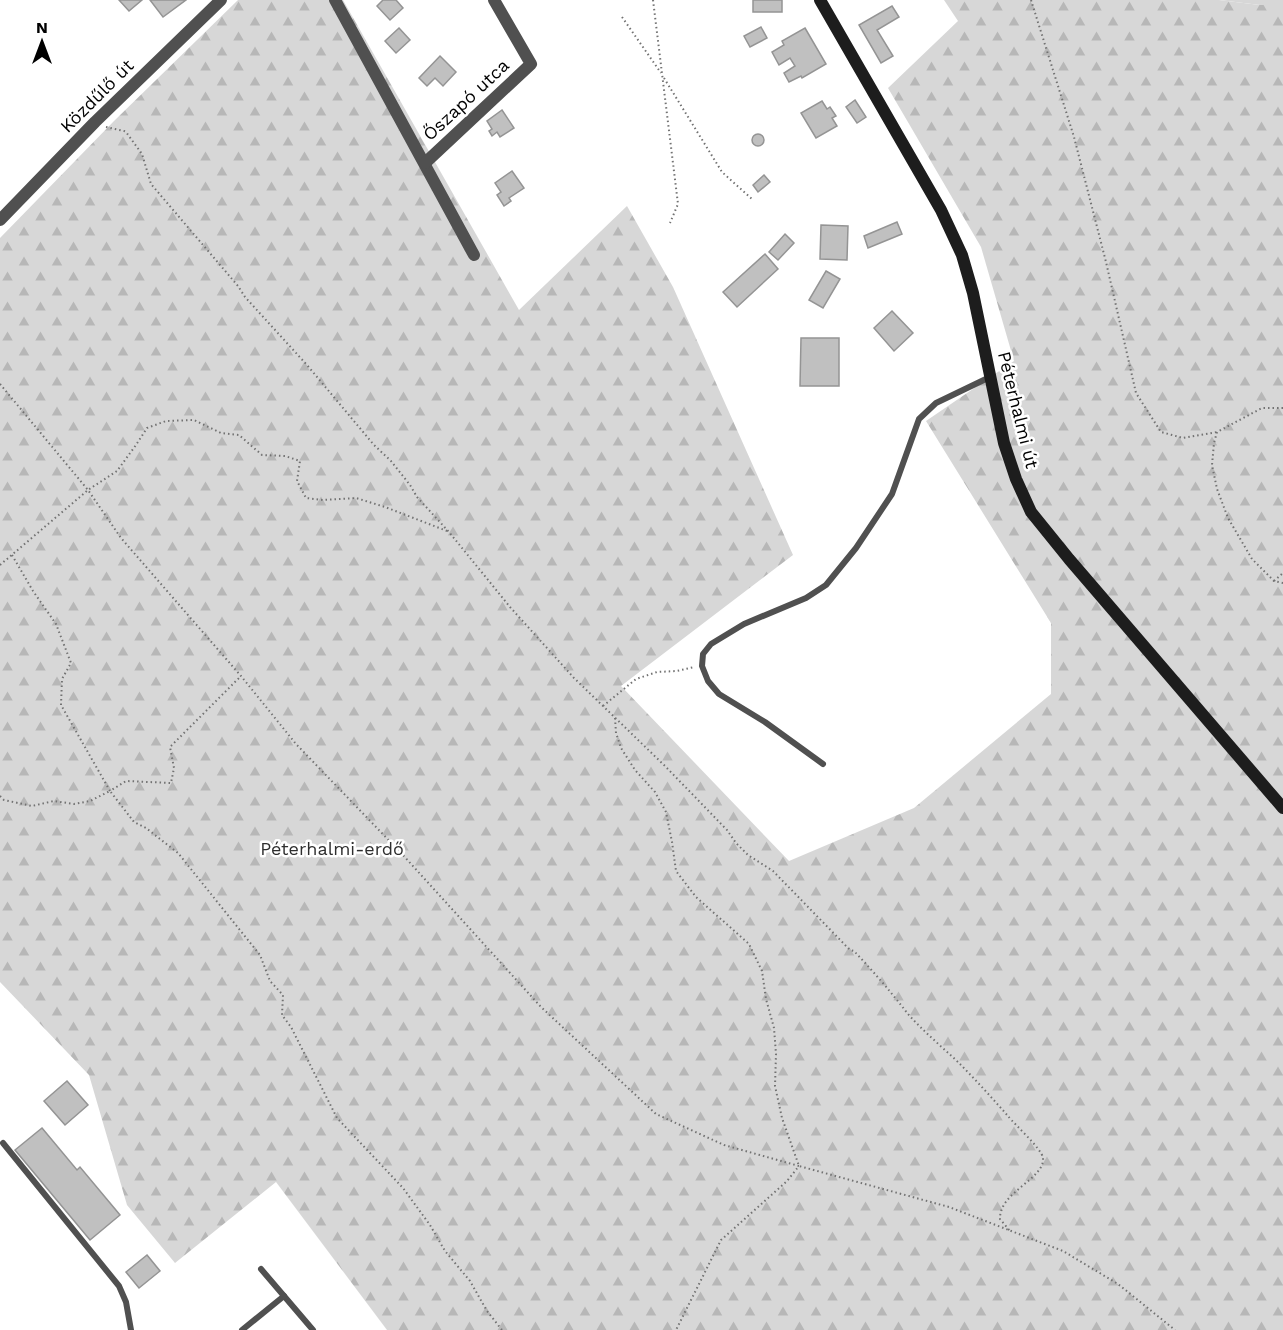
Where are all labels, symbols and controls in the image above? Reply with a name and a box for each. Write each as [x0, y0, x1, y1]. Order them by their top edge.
north arrow [12, 12, 72, 72]
text: N [36, 18, 48, 37]
street label: Közdűlő út [56, 54, 138, 137]
street label: Őszapó utca [418, 54, 513, 145]
street label: Péterhalmi út [994, 349, 1043, 471]
park label: Péterhalmi-erdő [260, 838, 404, 859]

